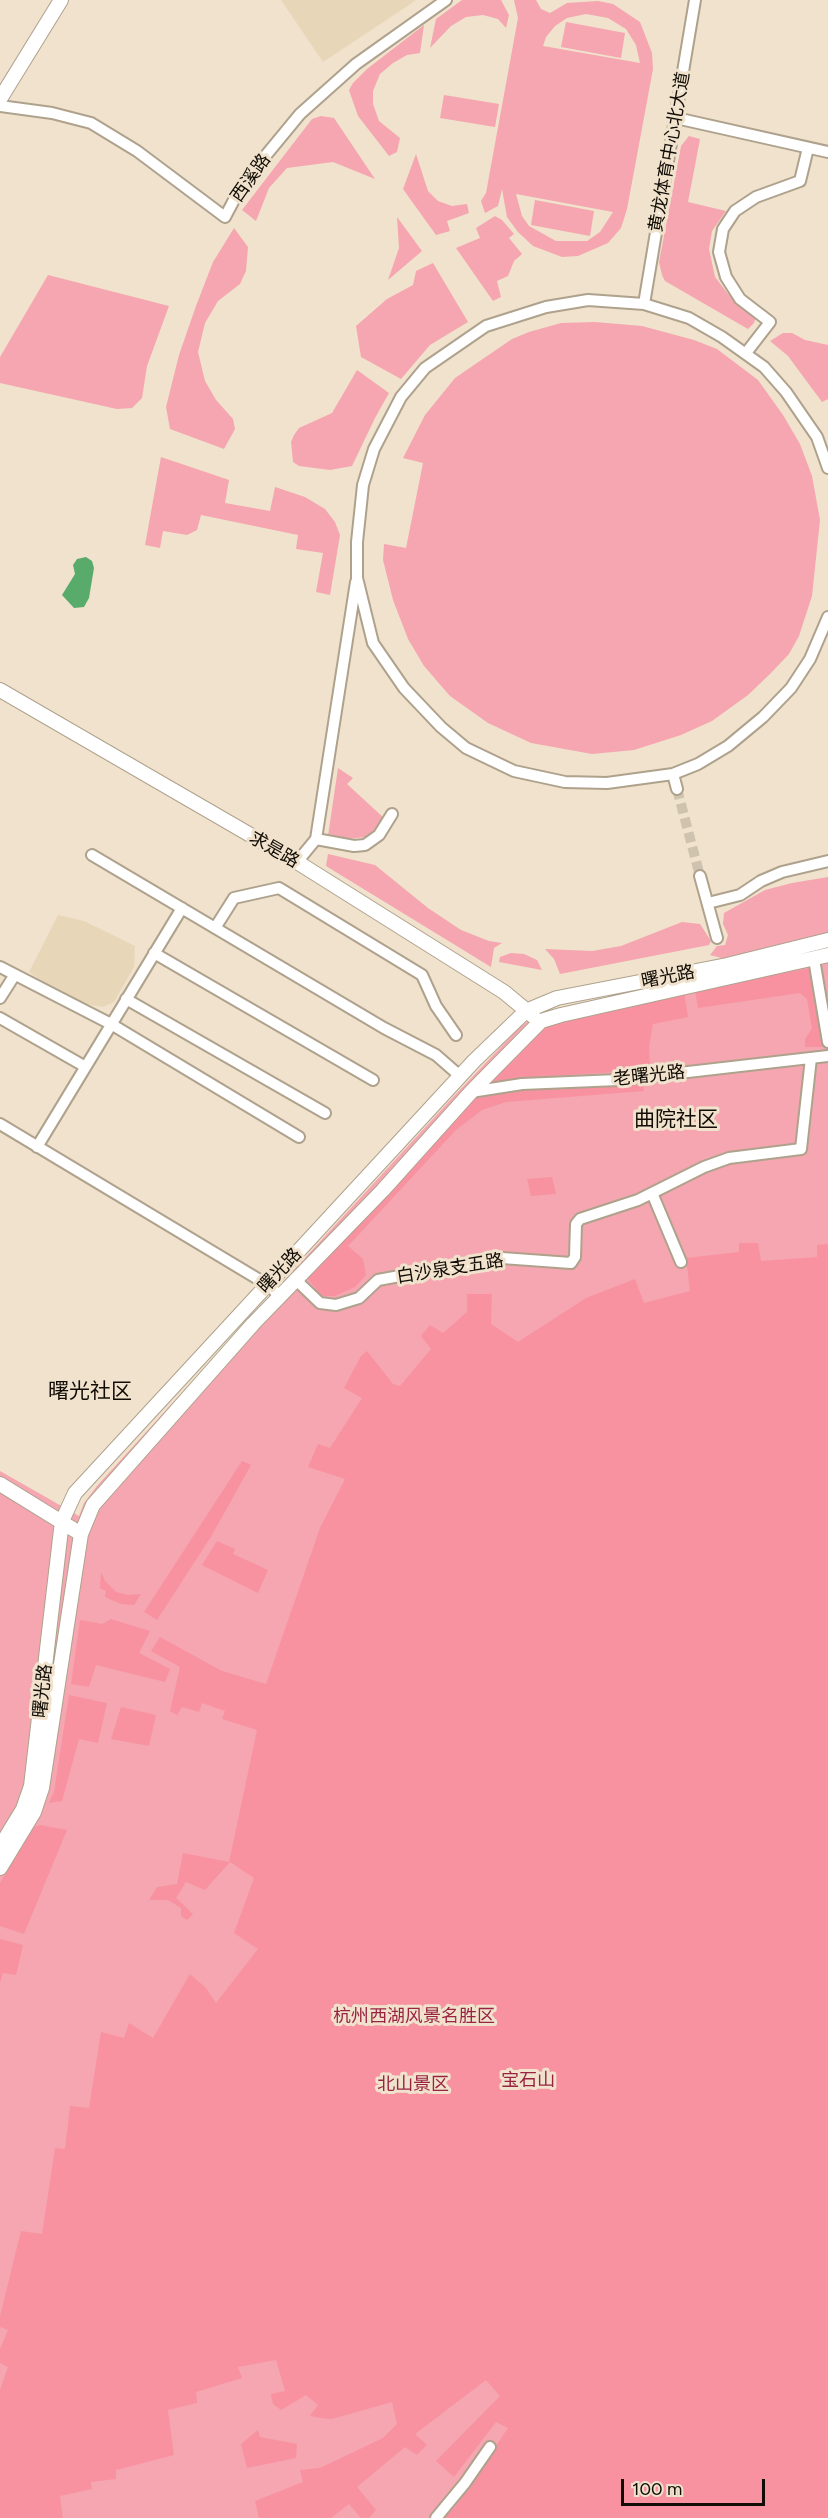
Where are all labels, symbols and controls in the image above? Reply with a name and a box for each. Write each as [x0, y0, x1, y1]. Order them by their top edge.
street label: 黄龙体育中心北大道 [645, 70, 695, 234]
street label: 西溪路 [227, 150, 275, 206]
street label: 求是路 [245, 827, 303, 873]
street label: 曙光路 [639, 961, 697, 993]
street label: 老曙光路 [612, 1061, 686, 1091]
district label: 曲院社区 [634, 1107, 718, 1133]
street label: 曙光路 [254, 1244, 306, 1298]
street label: 白沙泉支五路 [395, 1250, 505, 1288]
district label: 曙光社区 [48, 1379, 132, 1405]
street label: 曙光路 [29, 1663, 57, 1719]
park label: 杭州西湖风景名胜区 [333, 2006, 495, 2028]
park label: 宝石山 [501, 2070, 555, 2092]
park label: 北山景区 [377, 2074, 449, 2096]
scale bar [624, 2467, 768, 2505]
text: 100 m [632, 2478, 682, 2500]

